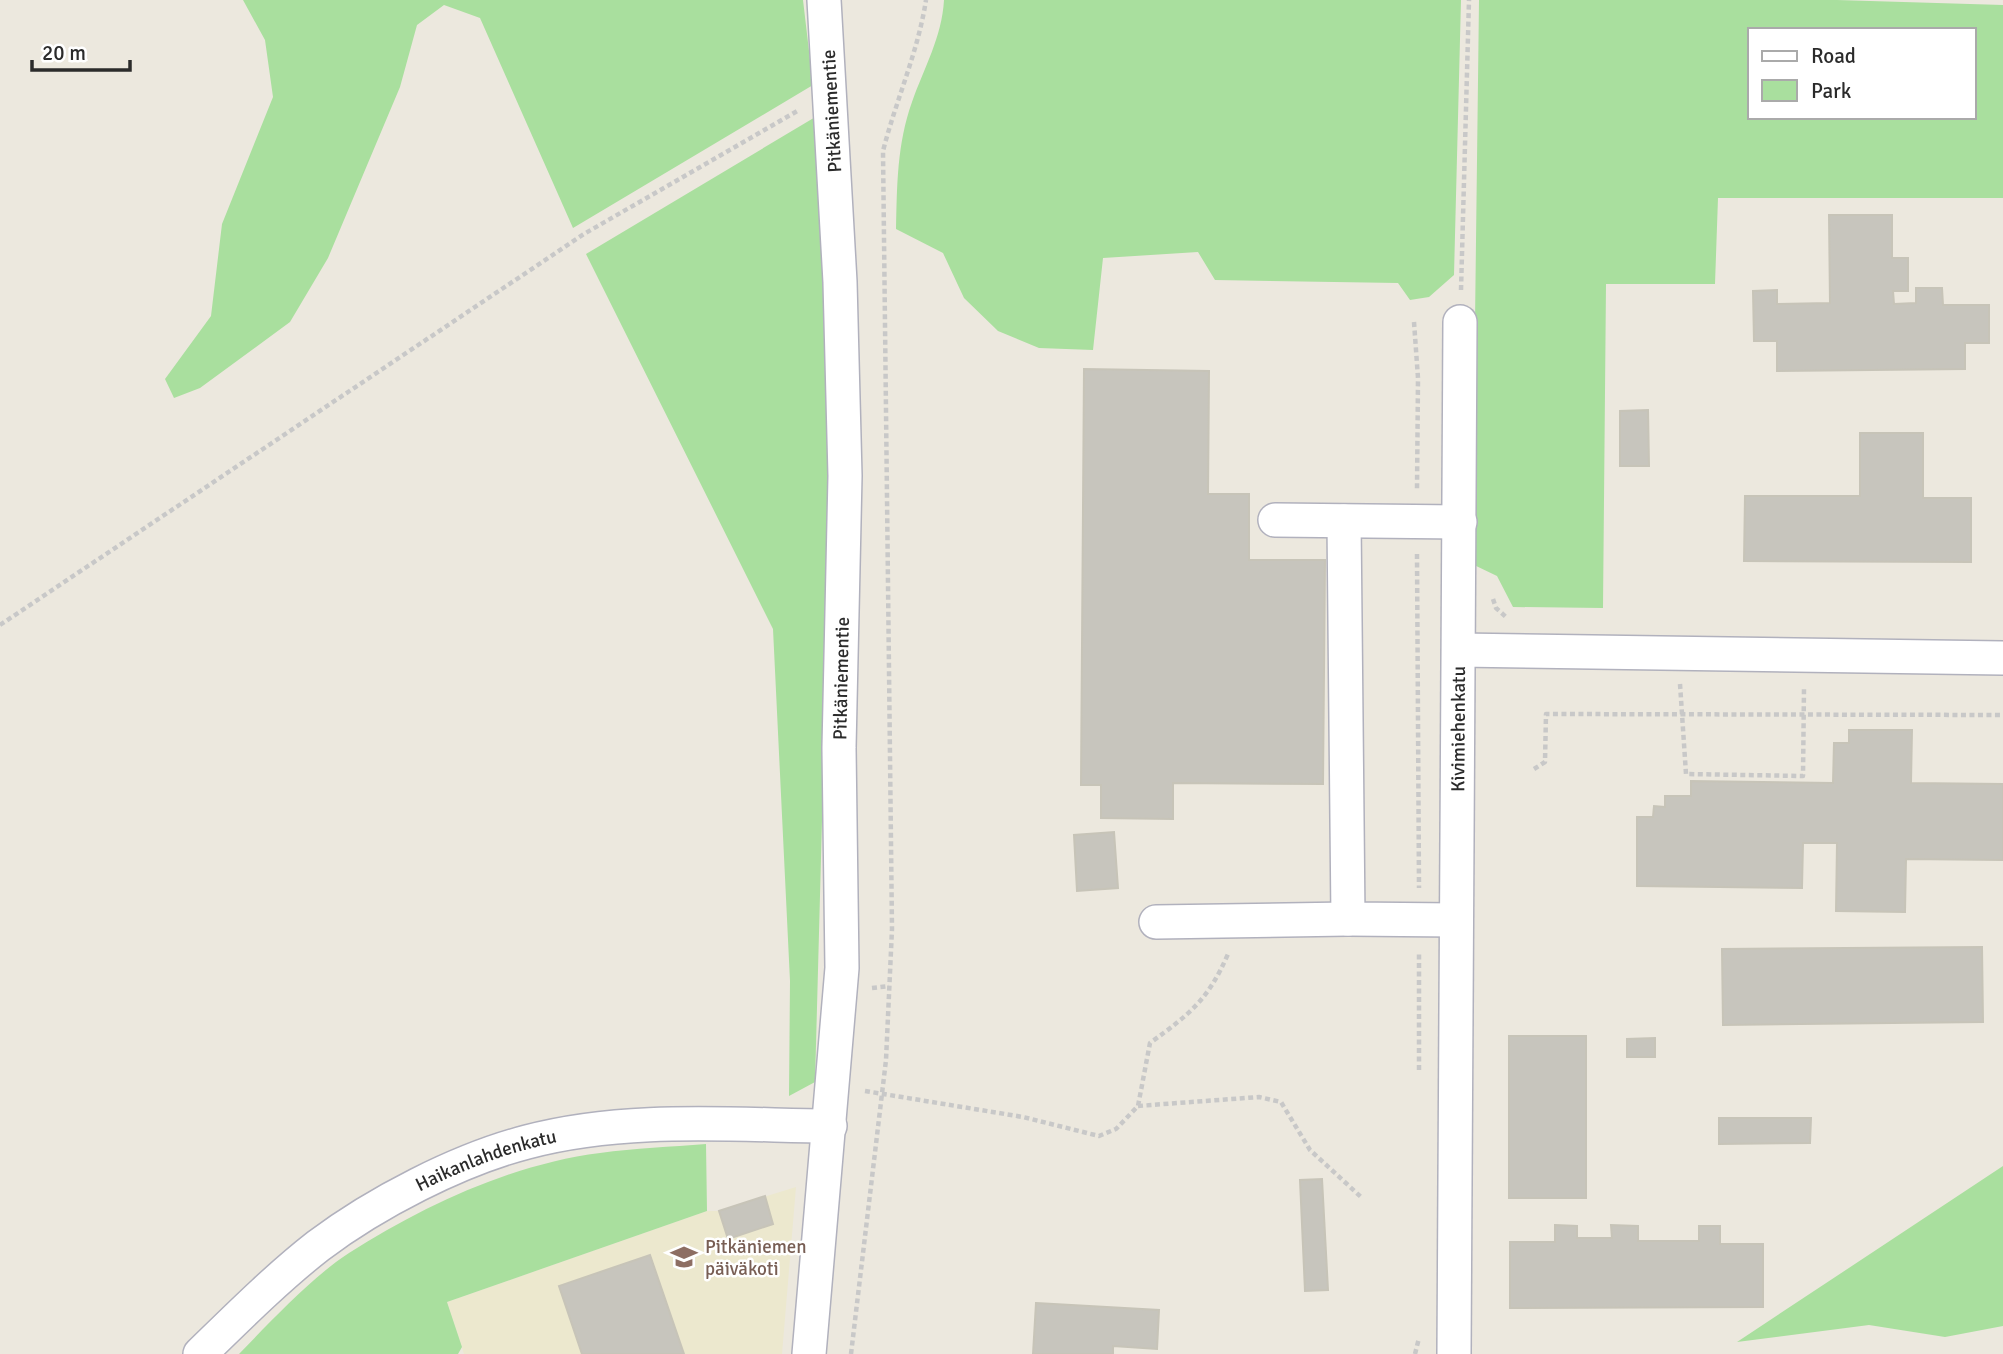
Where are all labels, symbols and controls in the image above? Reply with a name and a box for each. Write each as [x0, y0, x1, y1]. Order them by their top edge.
scale bar [32, 28, 130, 72]
legend [1748, 28, 1975, 119]
text: 20 m [42, 40, 86, 66]
text: Road [1811, 43, 1856, 69]
street label: Pitkäniementie [817, 49, 847, 173]
text: Park [1811, 78, 1852, 104]
street label: Pitkäniementie [828, 617, 855, 740]
street label: Kivimiehenkatu [1446, 666, 1471, 792]
street label: Haikanlahdenkatu [411, 1125, 559, 1197]
place label: Pitkäniemen päiväkoti [705, 1235, 807, 1281]
school or university icon: Pitkäniemen päiväkoti [669, 1242, 699, 1272]

